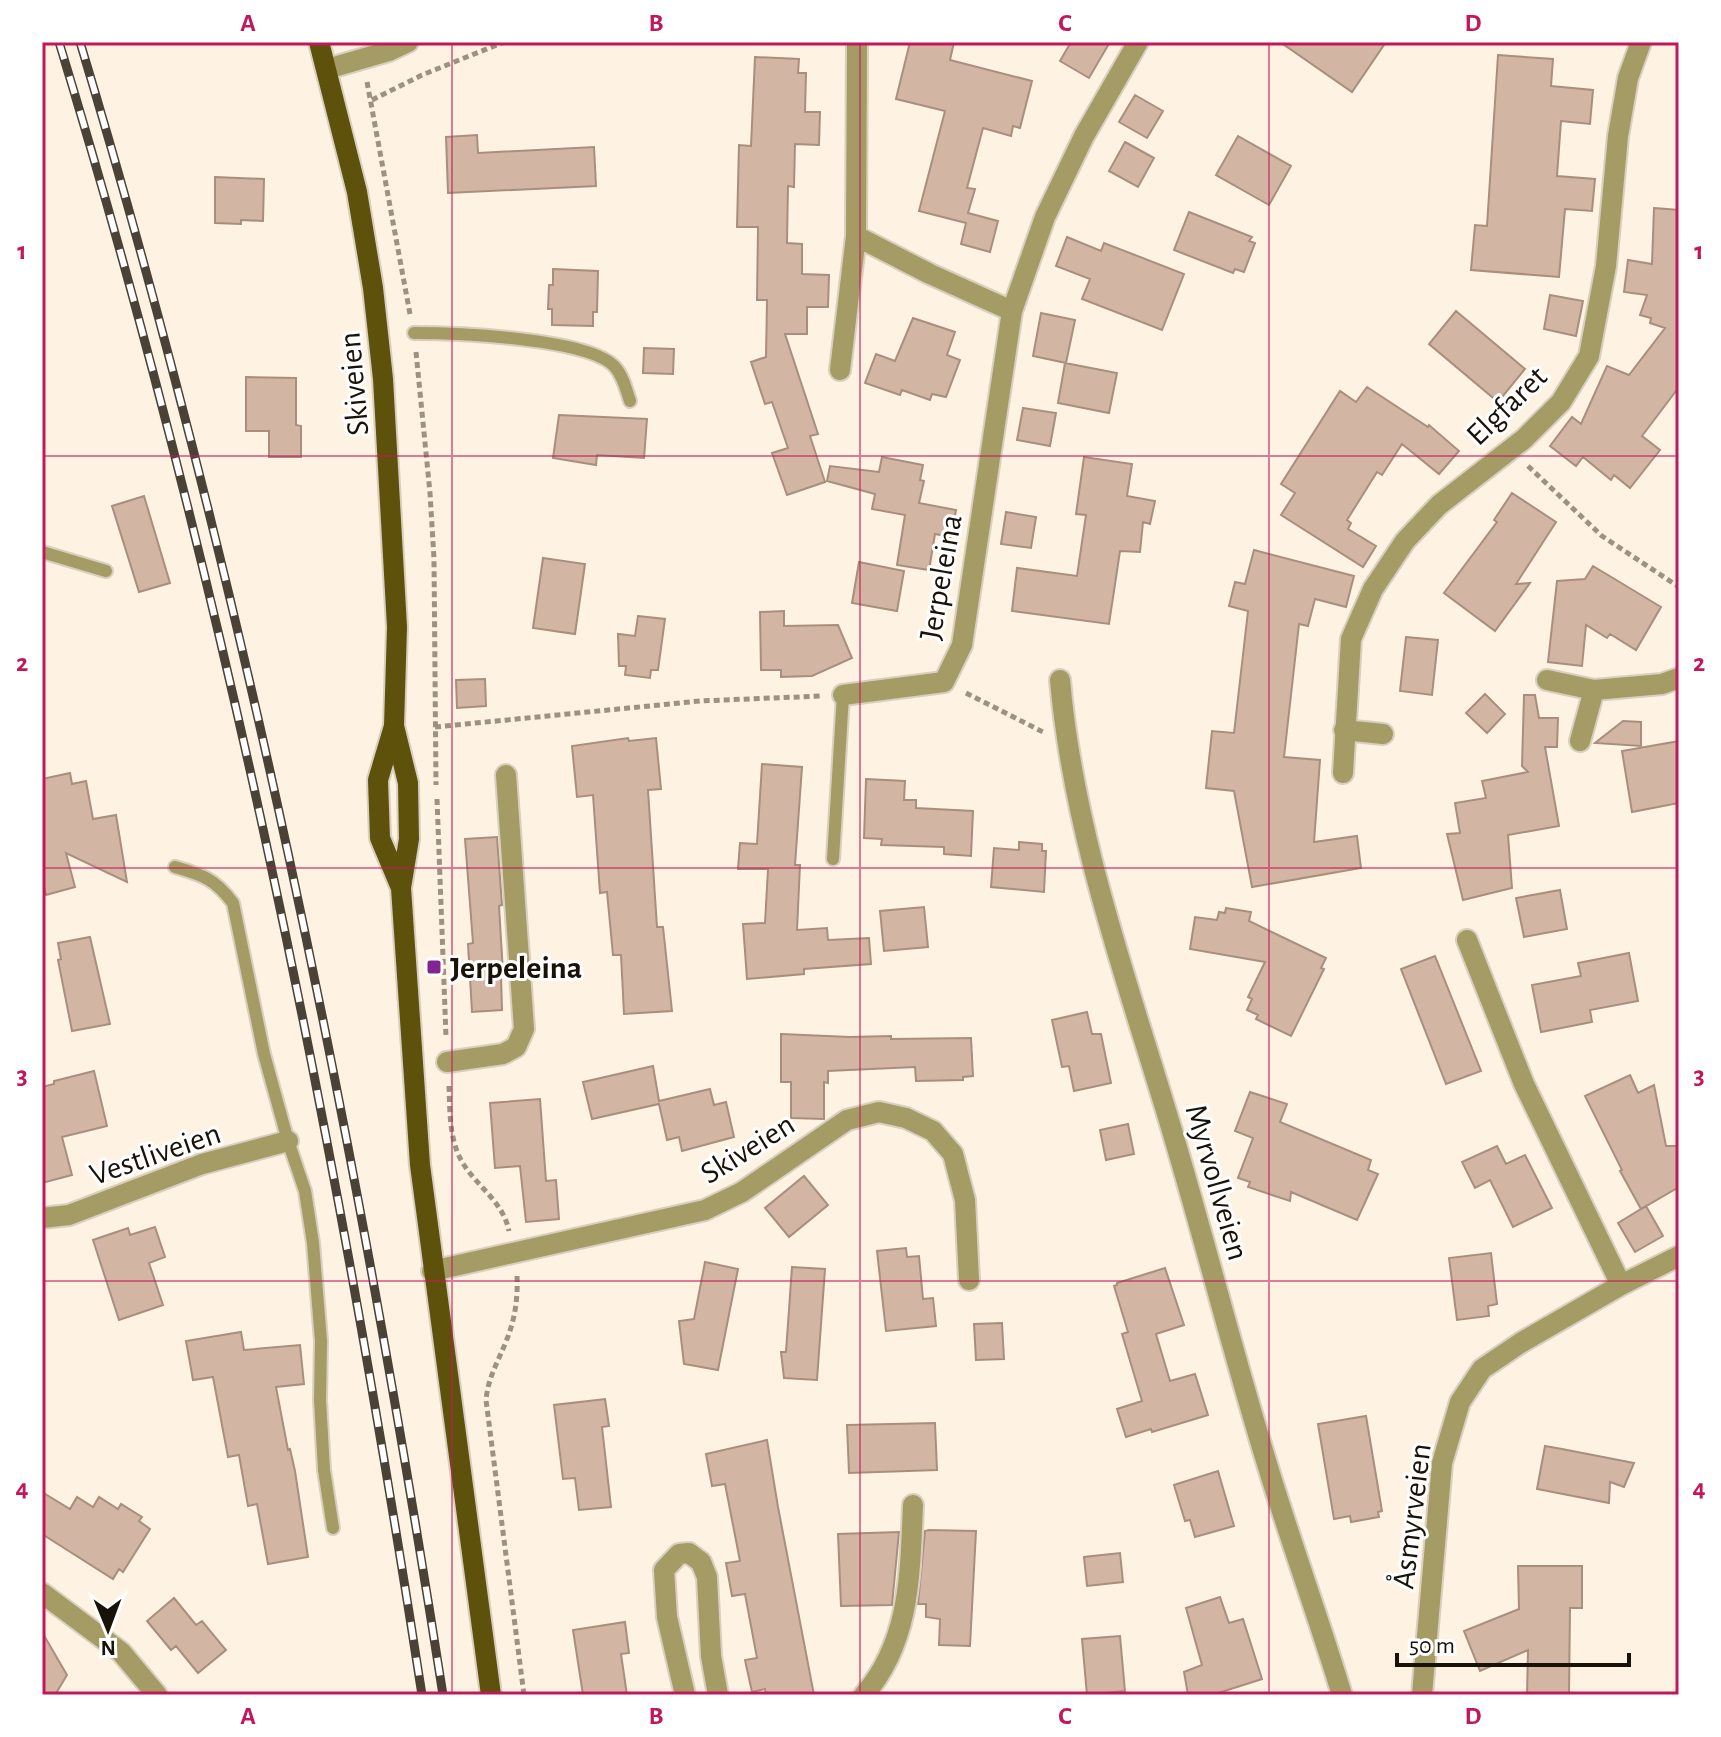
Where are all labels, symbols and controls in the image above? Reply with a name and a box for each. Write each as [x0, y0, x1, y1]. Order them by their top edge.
text: A [240, 10, 256, 36]
text: B [648, 10, 664, 36]
text: C [1058, 10, 1072, 36]
text: D [1464, 10, 1482, 36]
text: 1 [17, 238, 27, 264]
text: 1 [1694, 238, 1704, 264]
street label: Skiveien [334, 331, 374, 437]
street label: Elgfaret [1460, 360, 1553, 451]
street label: Jerpeleina [914, 512, 968, 643]
text: 2 [16, 650, 28, 676]
text: 2 [1693, 650, 1705, 676]
place label: Jerpeleina [450, 952, 582, 984]
marker: Jerpeleina [425, 958, 443, 976]
text: 3 [16, 1063, 28, 1089]
text: 3 [1693, 1063, 1705, 1089]
street label: Myrvollveien [1180, 1101, 1255, 1264]
street label: Skiveien [695, 1108, 800, 1190]
street label: Vestliveien [86, 1117, 225, 1191]
street label: Åsmyrveien [1384, 1441, 1437, 1591]
text: 4 [15, 1475, 29, 1501]
text: 4 [1692, 1475, 1706, 1501]
north arrow [68, 1589, 148, 1669]
scale bar [1397, 1617, 1629, 1667]
text: 50 m [1409, 1634, 1455, 1658]
text: N [100, 1637, 116, 1659]
text: A [240, 1703, 256, 1729]
text: B [648, 1703, 664, 1729]
text: C [1058, 1703, 1072, 1729]
text: D [1464, 1703, 1482, 1729]

